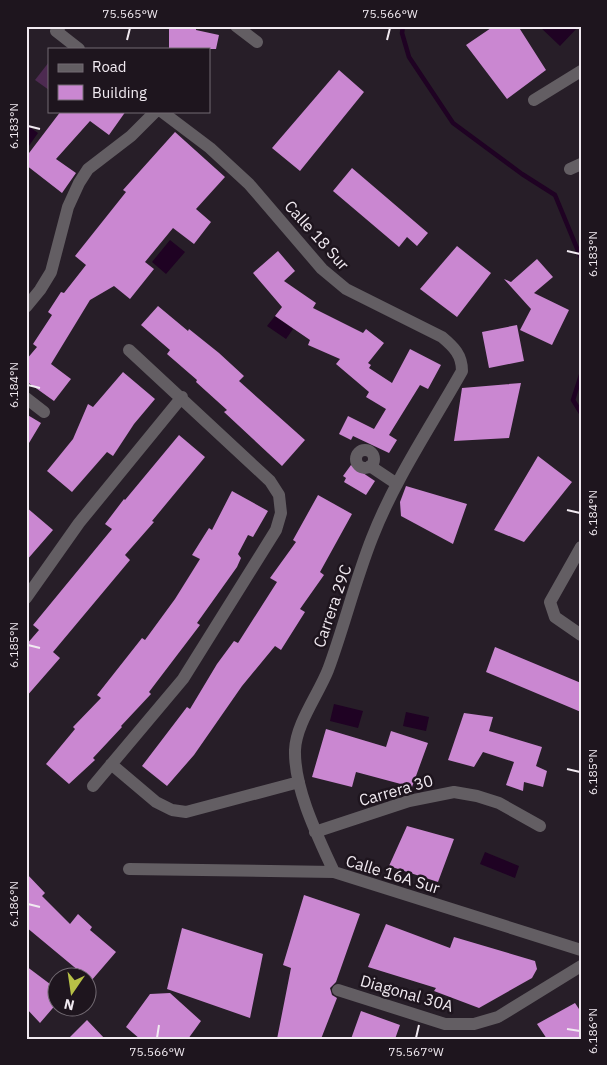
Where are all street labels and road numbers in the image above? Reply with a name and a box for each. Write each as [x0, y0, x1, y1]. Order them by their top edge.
street label: Calle 18 Sur [280, 196, 354, 274]
street label: Carrera 29C [309, 562, 356, 650]
street label: Carrera 30 [357, 770, 435, 810]
street label: Calle 16A Sur [344, 850, 442, 898]
street label: Diagonal 30A [358, 970, 456, 1016]

